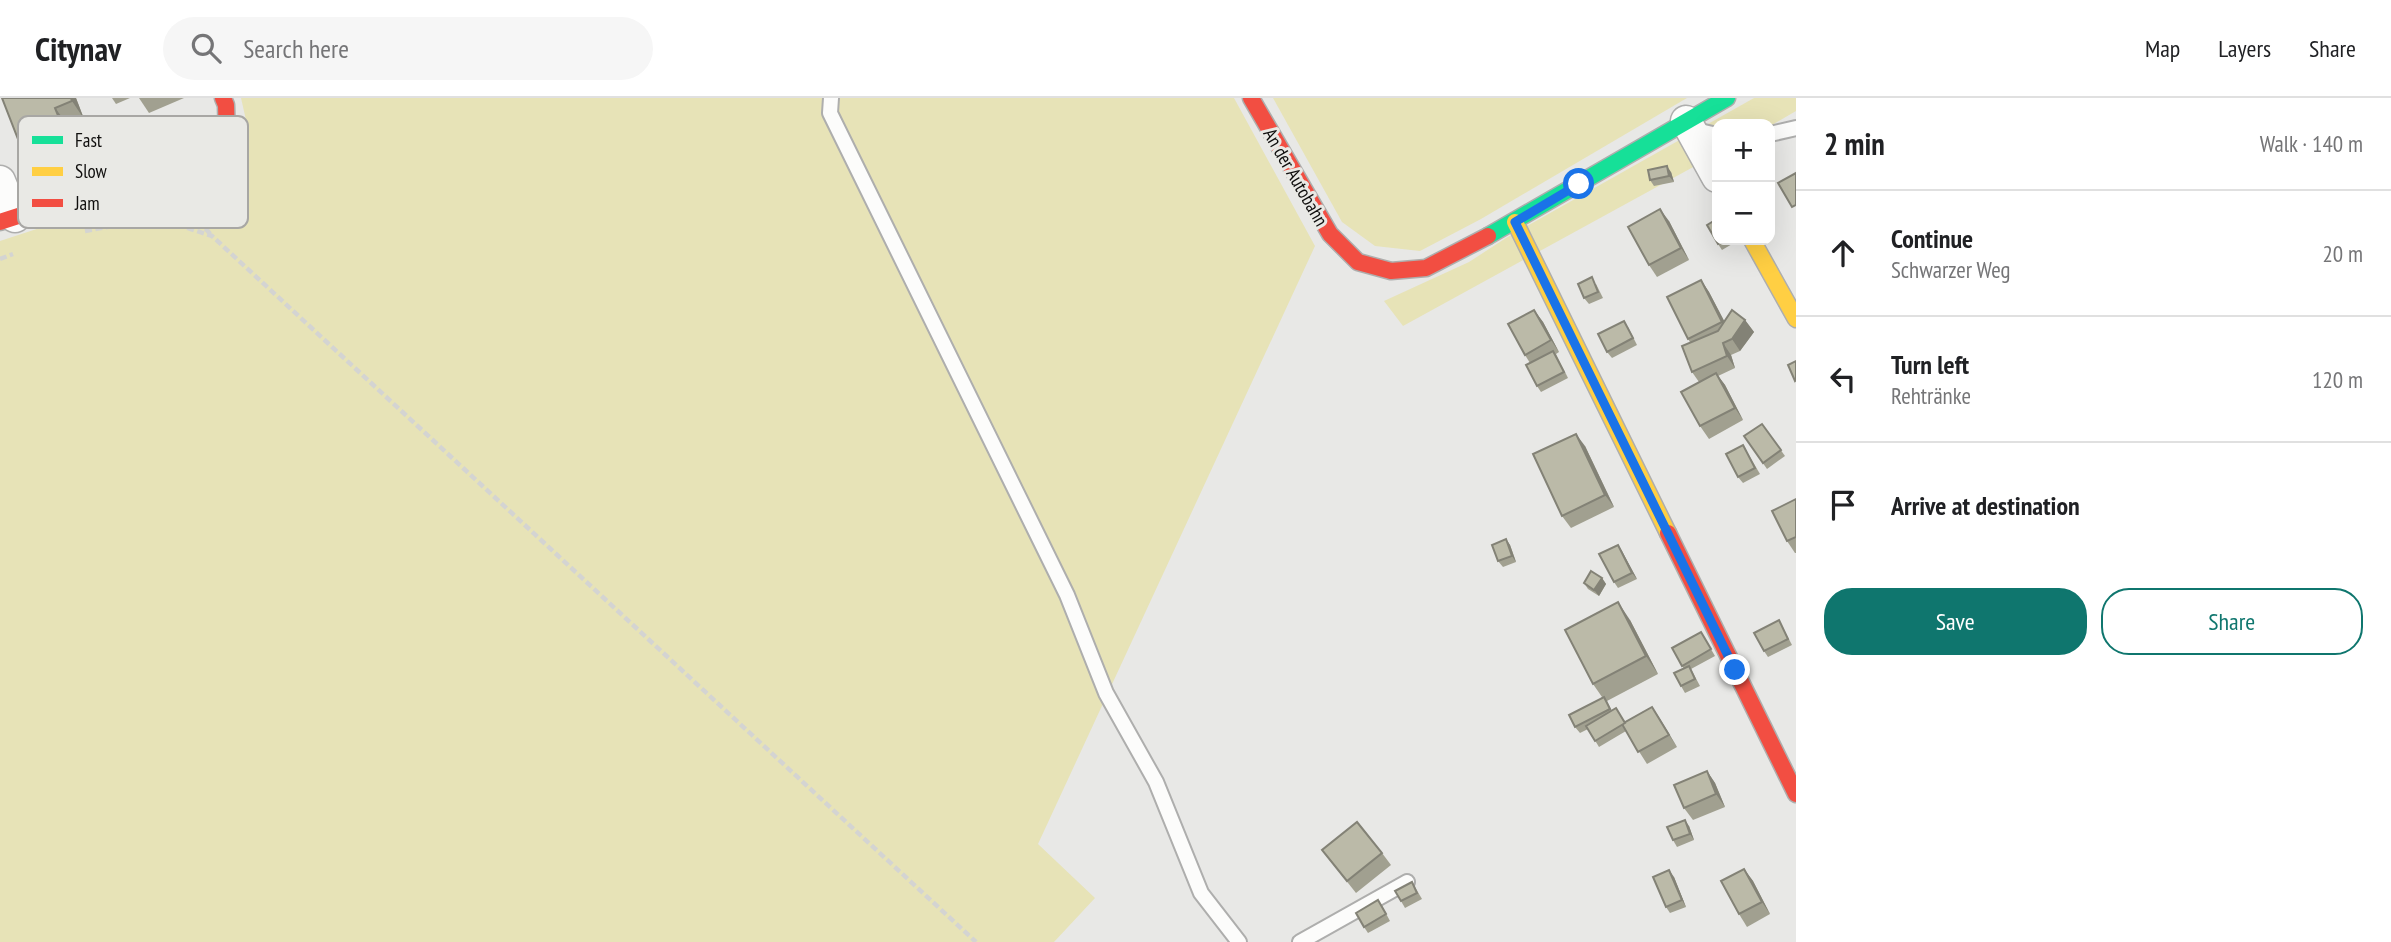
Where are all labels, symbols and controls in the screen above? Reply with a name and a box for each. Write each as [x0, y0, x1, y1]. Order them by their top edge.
search box [163, 17, 653, 80]
text: Citynav [35, 27, 121, 70]
icon: search [187, 29, 225, 67]
text: Search here [243, 32, 349, 65]
text: Map [2145, 33, 2180, 64]
text: Layers [2218, 33, 2271, 64]
text: Share [2309, 33, 2356, 64]
legend [18, 116, 248, 228]
map controls [1712, 119, 1775, 245]
button: + [1712, 119, 1775, 182]
street label: An der Autobahn [1258, 124, 1334, 230]
text: 2 min [1824, 124, 1885, 163]
text: Fast [75, 128, 103, 152]
text: Walk · 140 m [2260, 129, 2363, 158]
text: Slow [75, 159, 108, 183]
route start [1563, 168, 1594, 199]
button: − [1712, 182, 1775, 245]
text: Jam [74, 191, 100, 215]
text: Continue [1891, 222, 1973, 255]
icon: ahead [1824, 234, 1862, 272]
text: 20 m [2322, 239, 2363, 268]
text: Schwarzer Weg [1891, 255, 2010, 284]
text: Turn left [1891, 348, 1969, 381]
icon: left [1824, 360, 1862, 398]
text: 120 m [2312, 365, 2363, 394]
text: Rehtränke [1891, 381, 1971, 410]
icon: arrive [1824, 486, 1862, 524]
text: Arrive at destination [1891, 489, 2080, 522]
button: Save [1824, 588, 2087, 655]
button: Share [2101, 588, 2363, 655]
route end [1719, 654, 1750, 685]

